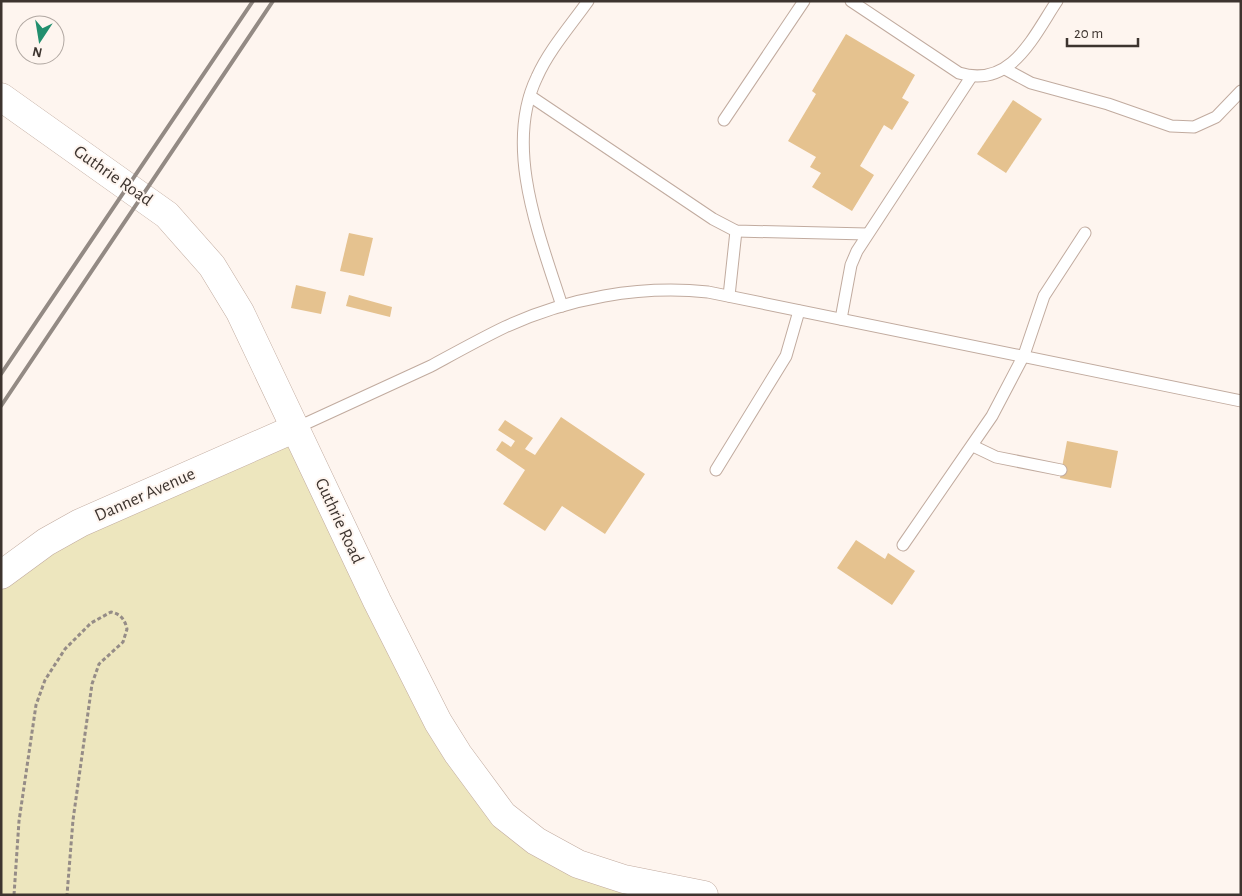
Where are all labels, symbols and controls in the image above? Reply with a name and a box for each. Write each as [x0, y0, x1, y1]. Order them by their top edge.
north arrow [15, 15, 65, 65]
scale bar [1067, 15, 1138, 47]
text: 20 m [1074, 26, 1103, 41]
text: N [31, 44, 44, 60]
street label: Guthrie Road [70, 142, 156, 210]
street label: Danner Avenue [92, 465, 198, 525]
street label: Guthrie Road [311, 476, 367, 566]

